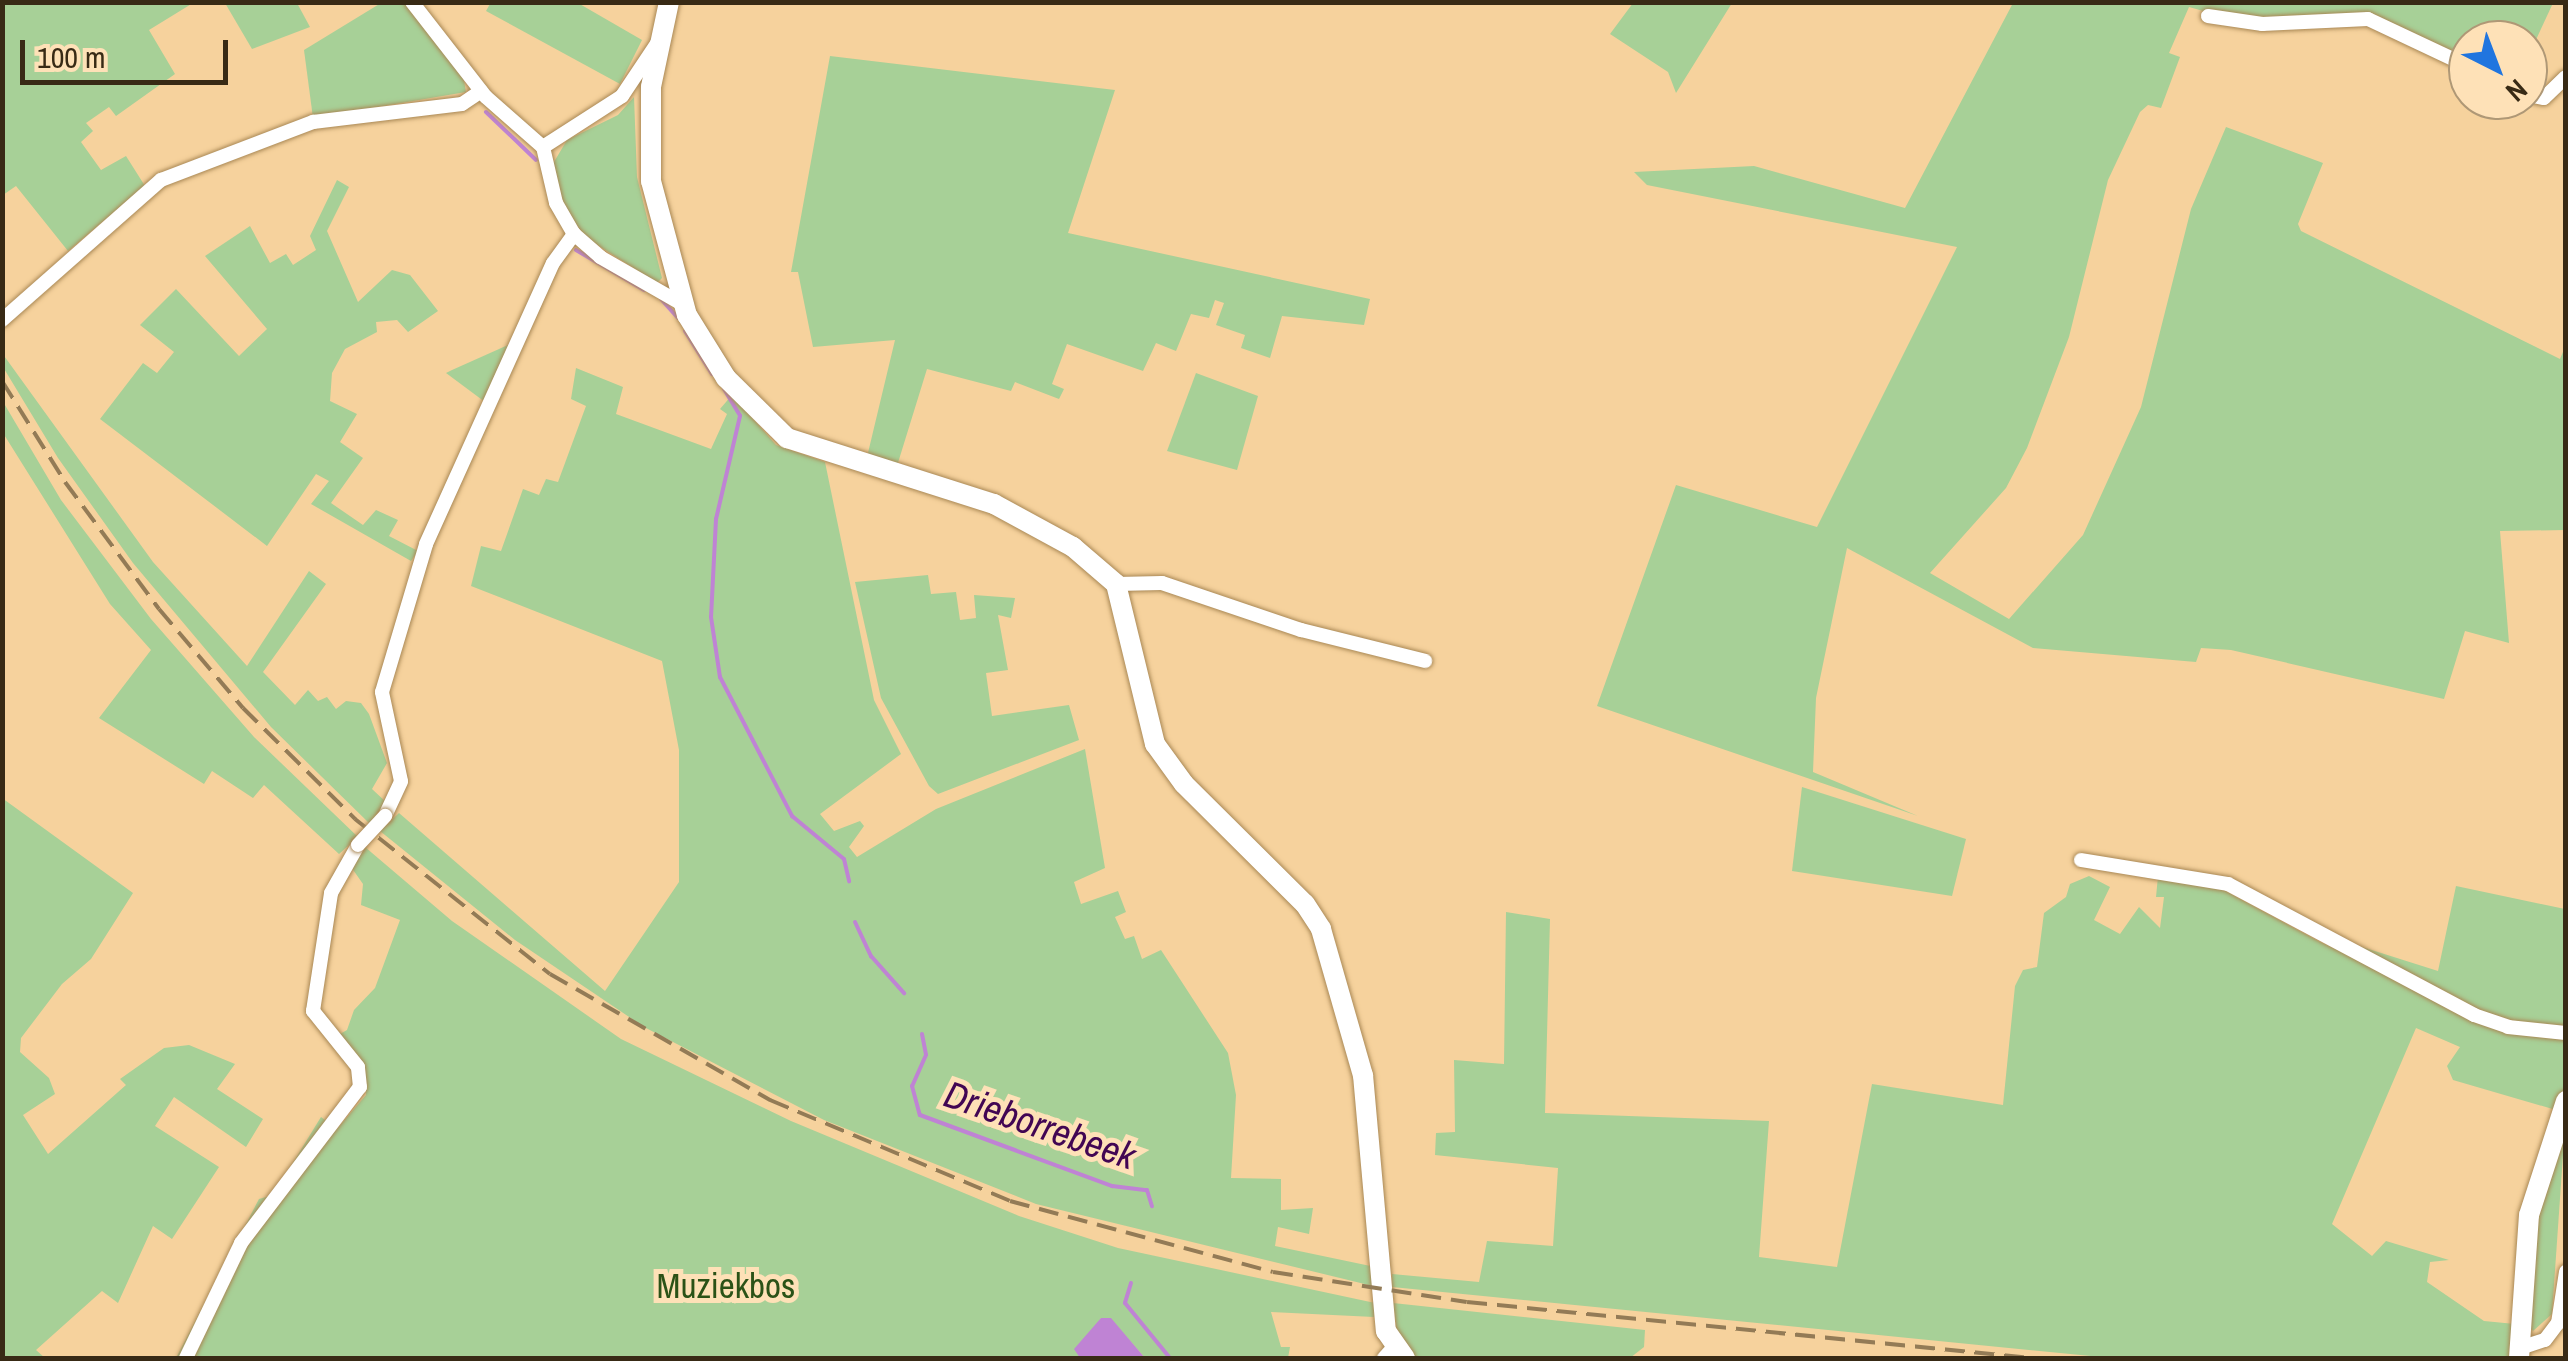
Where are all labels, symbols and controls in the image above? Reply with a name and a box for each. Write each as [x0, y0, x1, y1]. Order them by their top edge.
scale bar [25, 20, 232, 82]
north arrow [2448, 20, 2548, 120]
text: 100 m [37, 37, 105, 77]
text: N [2498, 71, 2536, 110]
water label: Drieborrebeek [938, 1071, 1142, 1179]
park label: Muziekbos [657, 1265, 795, 1307]

